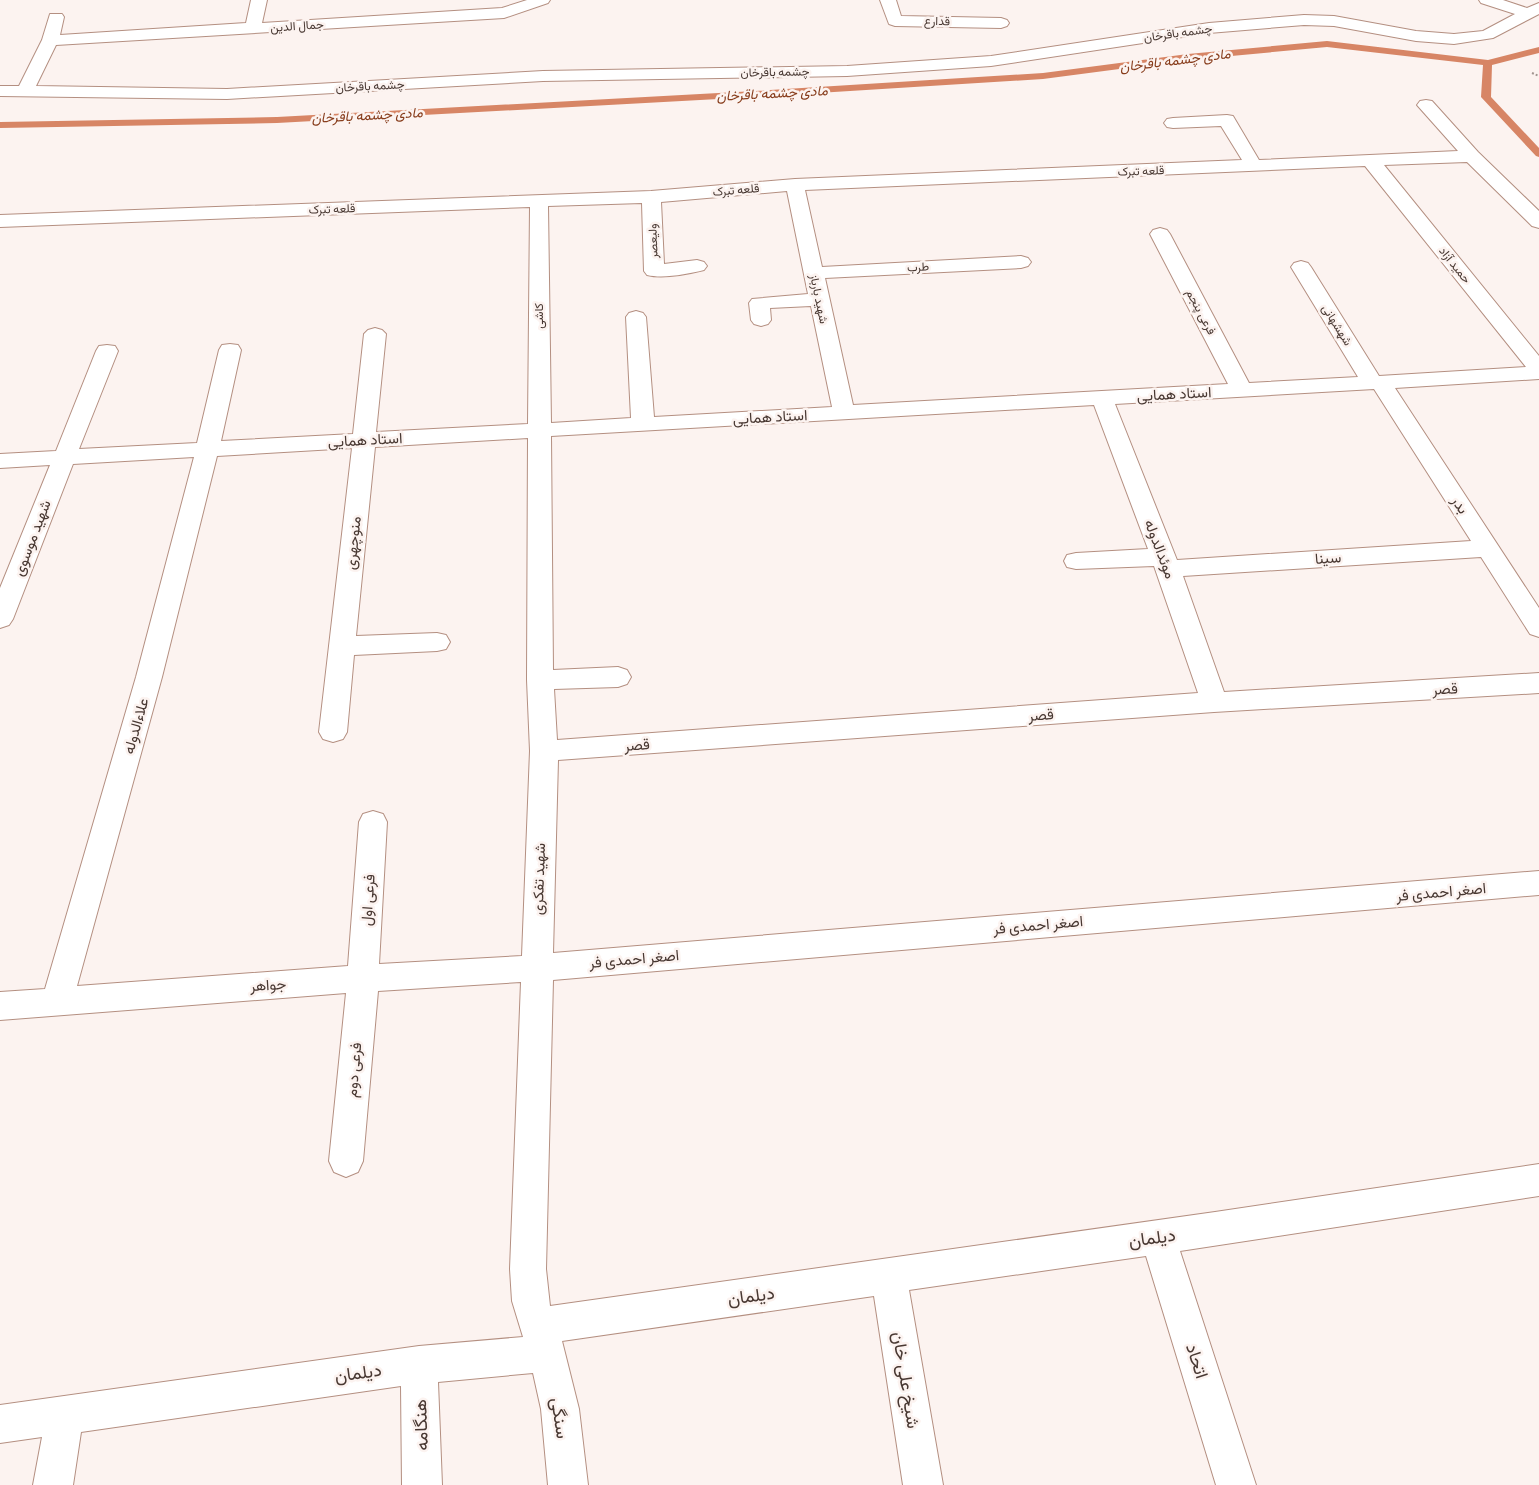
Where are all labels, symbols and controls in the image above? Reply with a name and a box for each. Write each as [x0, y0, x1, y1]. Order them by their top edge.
street label: قدارع [924, 11, 950, 30]
street label: جمال الدین [269, 14, 324, 37]
street label: چشمه باقرخان [1142, 18, 1213, 47]
water label: مادی چشمه باقرخان [1118, 42, 1232, 77]
street label: چشمه باقرخان [740, 61, 810, 82]
street label: چشمه باقرخان [335, 74, 405, 97]
water label: مادی چشمه باقرخان [716, 79, 829, 106]
water label: مادی چشمه باقرخان [311, 101, 424, 128]
street label: قلعه تبرک [1117, 160, 1165, 181]
street label: قلعه تبرک [712, 178, 760, 201]
street label: قلعه تبرک [308, 198, 356, 219]
street label: ولیعصر [642, 223, 663, 260]
street label: حمید آزاد [1435, 242, 1476, 287]
street label: طرب [906, 256, 930, 277]
street label: شهید بارباز [805, 271, 834, 325]
street label: فرعی پنجم [1181, 285, 1221, 338]
street label: شهشهانی [1317, 300, 1358, 349]
street label: کاشی [529, 303, 548, 329]
street label: استاد همایی [1136, 380, 1212, 407]
street label: استاد همایی [732, 403, 808, 430]
street label: استاد همایی [327, 426, 403, 453]
street label: بدر [1445, 490, 1475, 518]
street label: شهید موسوی [7, 496, 57, 579]
street label: منوچهری [338, 515, 367, 571]
street label: موئدالدوله [1139, 516, 1182, 582]
street label: سینا [1314, 545, 1342, 570]
street label: قصر [1431, 676, 1458, 701]
street label: علاءالدوله [117, 695, 155, 757]
street label: قصر [1026, 702, 1055, 727]
street label: قصر [622, 732, 651, 757]
street label: شهید تفکری [526, 842, 551, 915]
street label: فرعی اول [354, 873, 381, 927]
street label: اصغر احمدی فر [1394, 876, 1487, 907]
street label: اصغر احمدی فر [991, 909, 1084, 940]
street label: اصغر احمدی فر [587, 943, 680, 974]
street label: جواهر [248, 972, 287, 997]
street label: فرعی دوم [340, 1041, 367, 1098]
street label: دیلمان [1127, 1221, 1177, 1254]
street label: دیلمان [726, 1279, 776, 1312]
street label: شیخ علی خان [886, 1330, 927, 1430]
street label: اتحاد [1179, 1340, 1216, 1382]
street label: دیلمان [333, 1356, 383, 1389]
street label: سنگی [544, 1396, 577, 1440]
street label: هنگامه [406, 1399, 435, 1451]

